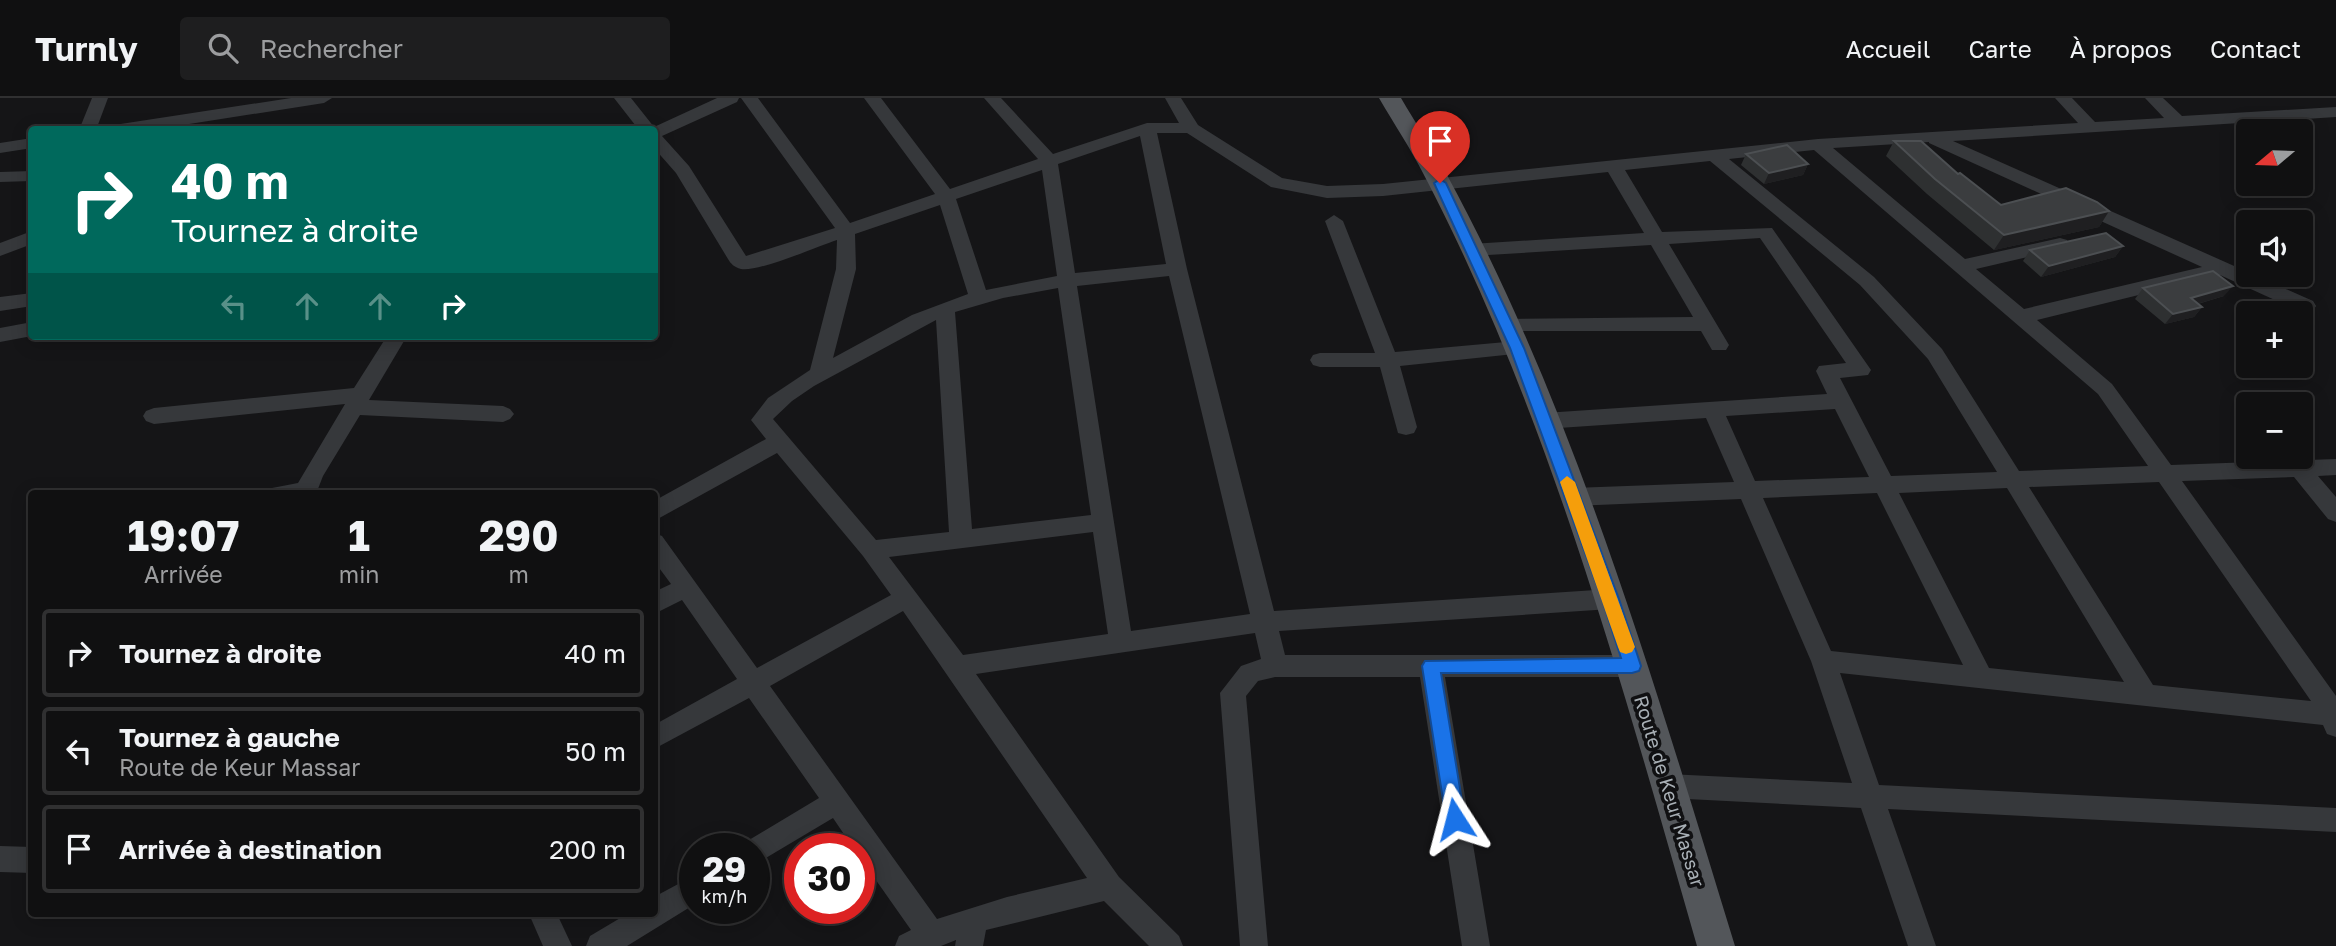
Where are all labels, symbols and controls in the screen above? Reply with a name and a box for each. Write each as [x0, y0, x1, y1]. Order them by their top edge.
search box [180, 17, 670, 80]
text: Turnly [35, 29, 138, 68]
icon: search [204, 29, 242, 67]
text: Rechercher [260, 33, 403, 64]
text: Accueil [1846, 34, 1930, 63]
text: Carte [1968, 34, 2032, 63]
text: À propos [2070, 34, 2172, 63]
text: Contact [2210, 34, 2301, 63]
pin [1410, 111, 1470, 183]
north arrow [2236, 119, 2314, 196]
map controls [2236, 119, 2313, 469]
icon: arrive [1421, 122, 1459, 160]
text: 40 m [171, 151, 289, 210]
icon: right [56, 154, 147, 245]
button: sound [2236, 210, 2313, 287]
text: Tournez à droite [171, 211, 419, 249]
icon: left [215, 287, 253, 325]
icon: ahead [288, 287, 326, 325]
icon: ahead [361, 287, 399, 325]
icon: right [434, 287, 472, 325]
button: + [2236, 301, 2313, 378]
button: − [2236, 392, 2313, 469]
text: 19:07 [127, 510, 239, 560]
text: 1 [348, 510, 370, 560]
text: 290 [479, 510, 559, 560]
text: Arrivée [144, 560, 223, 588]
text: min [339, 560, 379, 588]
text: m [509, 560, 529, 588]
icon: right [60, 634, 98, 672]
text: Tournez à droite [119, 638, 322, 669]
text: 40 m [565, 638, 626, 669]
street label: Route de Keur Massar [1630, 692, 1710, 890]
text: Tournez à gauche [119, 722, 340, 753]
icon: left [60, 732, 98, 770]
text: 50 m [565, 736, 626, 767]
text: Route de Keur Massar [119, 753, 360, 781]
position arrow [1418, 782, 1492, 856]
icon: arrive [60, 830, 98, 868]
speed limit sign: 30 [784, 833, 875, 924]
text: Arrivée à destination [119, 834, 382, 865]
text: 200 m [549, 834, 626, 865]
text: 29 [703, 848, 746, 890]
text: km/h [702, 885, 747, 907]

